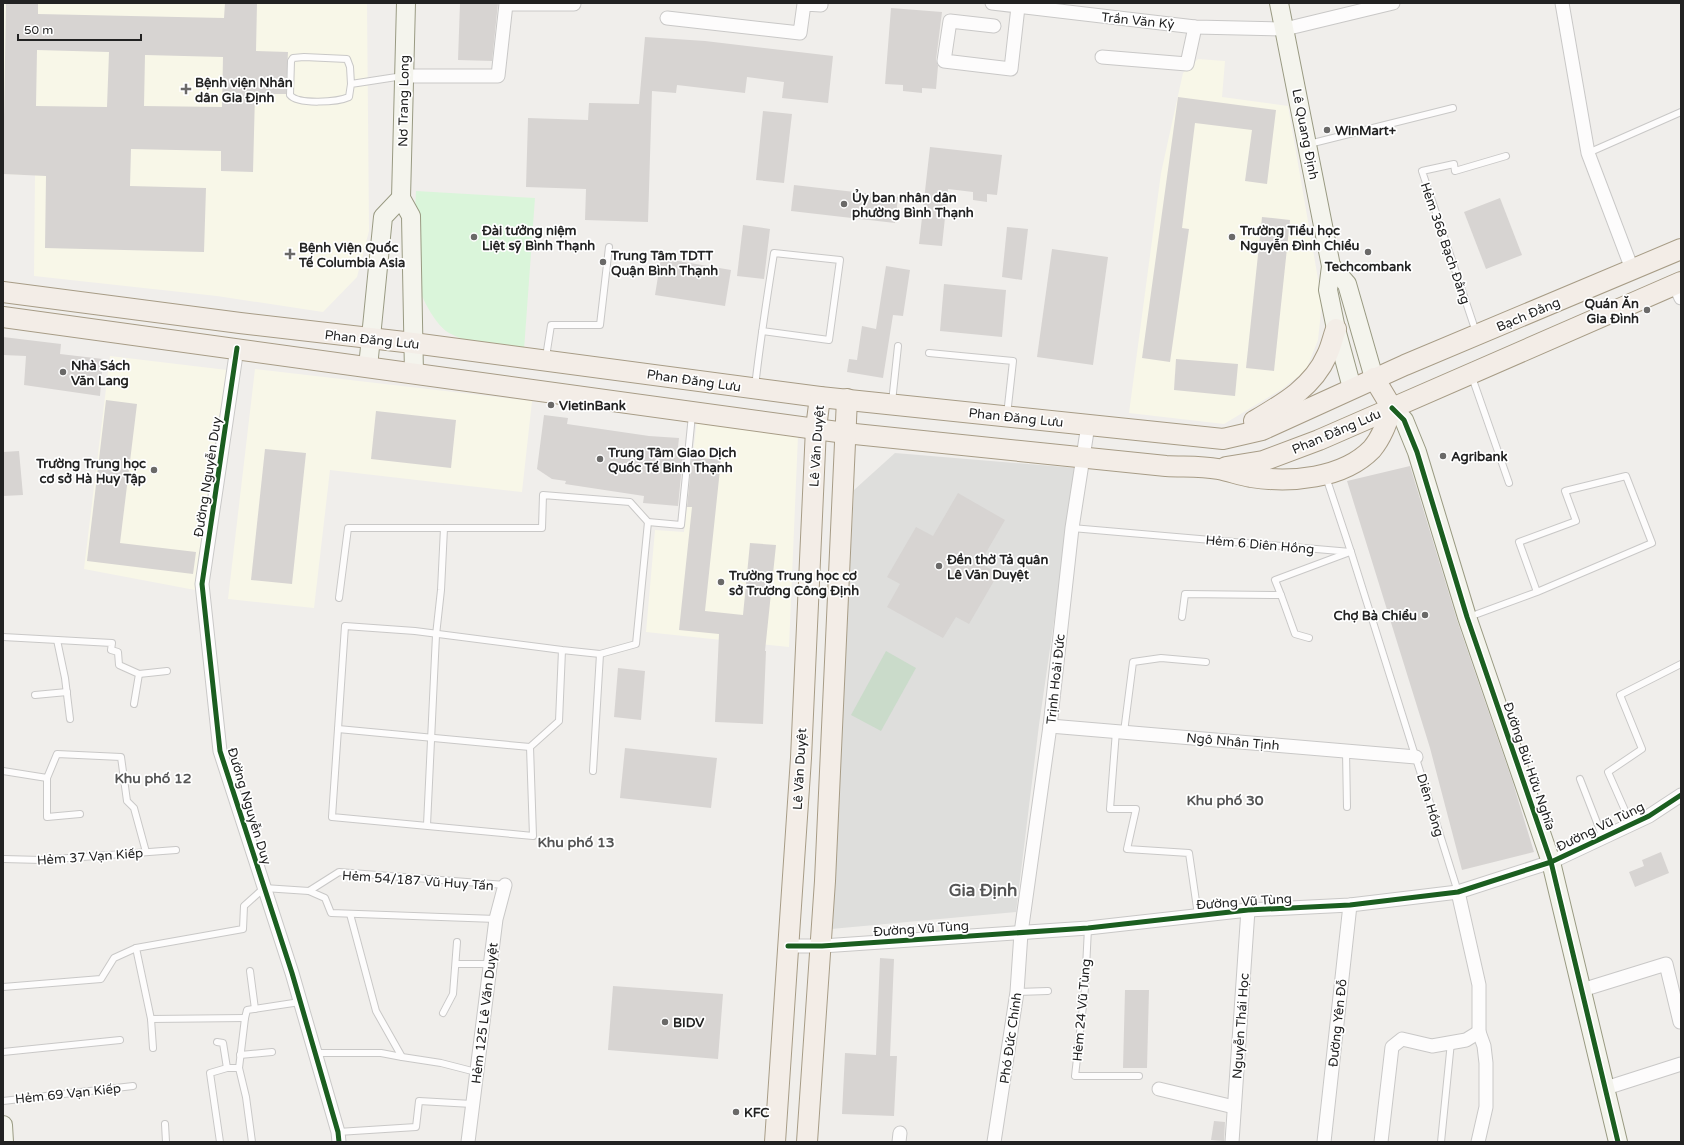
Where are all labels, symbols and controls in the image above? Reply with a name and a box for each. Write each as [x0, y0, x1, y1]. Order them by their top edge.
street label: Trần Văn Kỷ [1101, 9, 1175, 33]
scale bar [18, 16, 141, 42]
text: 50 m [24, 23, 53, 37]
street label: Nơ Trang Long [395, 55, 413, 147]
place label: Bệnh viện Nhân dân Gia Định [195, 75, 293, 106]
marker: Bệnh viện Nhân dân Gia Định [180, 83, 192, 95]
street label: Lê Quang Định [1288, 87, 1322, 181]
place label: WinMart+ [1335, 123, 1397, 139]
marker: WinMart+ [1322, 125, 1332, 135]
street label: Hẻm 368 Bạch Đằng [1417, 180, 1473, 306]
place label: Ủy ban nhân dân phường Bình Thạnh [852, 188, 974, 221]
marker: Ủy ban nhân dân phường Bình Thạnh [839, 199, 849, 209]
place label: Đài tưởng niệm Liệt sỹ Bình Thạnh [481, 223, 595, 254]
place label: Trường Tiểu học Nguyễn Đình Chiểu [1239, 223, 1360, 254]
marker: Đài tưởng niệm Liệt sỹ Bình Thạnh [469, 232, 479, 242]
marker: Trường Tiểu học Nguyễn Đình Chiểu [1227, 232, 1237, 242]
place label: Bệnh Viện Quốc Tế Columbia Asia [298, 240, 405, 271]
marker: Techcombank [1363, 247, 1373, 257]
marker: Bệnh Viện Quốc Tế Columbia Asia [284, 248, 296, 260]
place label: Trung Tâm TDTT Quận Bình Thạnh [610, 248, 718, 279]
marker: Trung Tâm TDTT Quận Bình Thạnh [598, 257, 608, 267]
place label: Techcombank [1324, 259, 1411, 275]
street label: Bạch Đằng [1494, 294, 1563, 336]
place label: Quán Ăn Gia Đình [1584, 295, 1639, 327]
marker: Quán Ăn Gia Đình [1642, 305, 1652, 315]
street label: Phan Đăng Lưu [324, 327, 420, 353]
place label: Nhà Sách Văn Lang [71, 358, 130, 389]
street label: Phan Đăng Lưu [646, 366, 742, 396]
marker: Nhà Sách Văn Lang [58, 367, 68, 377]
place label: VietinBank [559, 398, 626, 414]
marker: VietinBank [546, 400, 556, 410]
street label: Lê Văn Duyệt [806, 405, 828, 487]
street label: Phan Đăng Lưu [968, 405, 1064, 431]
street label: Phan Đăng Lưu [1289, 406, 1383, 458]
street label: Đường Nguyễn Duy [191, 416, 225, 538]
place label: Trung Tâm Giao Dịch Quốc Tế Binh Thạnh [607, 445, 736, 476]
place label: Agribank [1451, 449, 1507, 465]
marker: Agribank [1438, 451, 1448, 461]
marker: Trung Tâm Giao Dịch Quốc Tế Binh Thạnh [595, 454, 605, 464]
place label: Trường Trung học cơ sở Hà Huy Tập [35, 456, 146, 487]
marker: Trường Trung học cơ sở Hà Huy Tập [149, 465, 159, 475]
street label: Hẻm 6 Diên Hồng [1205, 532, 1315, 558]
place label: Đền thờ Tả quân Lê Văn Duyệt [946, 552, 1048, 583]
marker: Đền thờ Tả quân Lê Văn Duyệt [934, 561, 944, 571]
place label: Trường Trung học cơ sở Trương Công Định [728, 568, 859, 599]
marker: Trường Trung học cơ sở Trương Công Định [716, 577, 726, 587]
place label: Chợ Bà Chiểu [1334, 608, 1417, 624]
marker: Chợ Bà Chiểu [1420, 610, 1430, 620]
street label: Trịnh Hoài Đức [1043, 633, 1069, 725]
street label: Đường Bùi Hữu Nghĩa [1500, 700, 1559, 833]
street label: Lê Văn Duyệt [790, 728, 810, 810]
street label: Ngô Nhân Tịnh [1186, 730, 1280, 754]
street label: Đường Nguyễn Duy [224, 746, 274, 867]
district label: Khu phố 12 [114, 770, 192, 787]
street label: Diên Hồng [1413, 772, 1447, 839]
district label: Khu phố 30 [1186, 792, 1264, 809]
street label: Đường Vũ Tùng [1554, 799, 1647, 855]
district label: Khu phố 13 [537, 834, 615, 851]
street label: Hẻm 37 Vạn Kiếp [36, 845, 144, 869]
street label: Hẻm 54/187 Vũ Huy Tấn [342, 868, 494, 894]
district label: Gia Định [949, 880, 1017, 901]
street label: Đường Vũ Tùng [1196, 891, 1293, 913]
street label: Đường Vũ Tùng [873, 918, 970, 940]
street label: Hẻm 125 Lê Văn Duyệt [468, 942, 502, 1085]
street label: Hẻm 24 Vũ Tùng [1070, 958, 1094, 1062]
street label: Nguyễn Thái Học [1229, 973, 1253, 1080]
street label: Đường Yên Đỗ [1325, 978, 1351, 1068]
street label: Phó Đức Chính [997, 991, 1025, 1085]
place label: BIDV [673, 1015, 704, 1031]
marker: BIDV [660, 1017, 670, 1027]
street label: Hẻm 69 Vạn Kiếp [14, 1080, 122, 1108]
place label: KFC [744, 1105, 769, 1121]
marker: KFC [731, 1107, 741, 1117]

